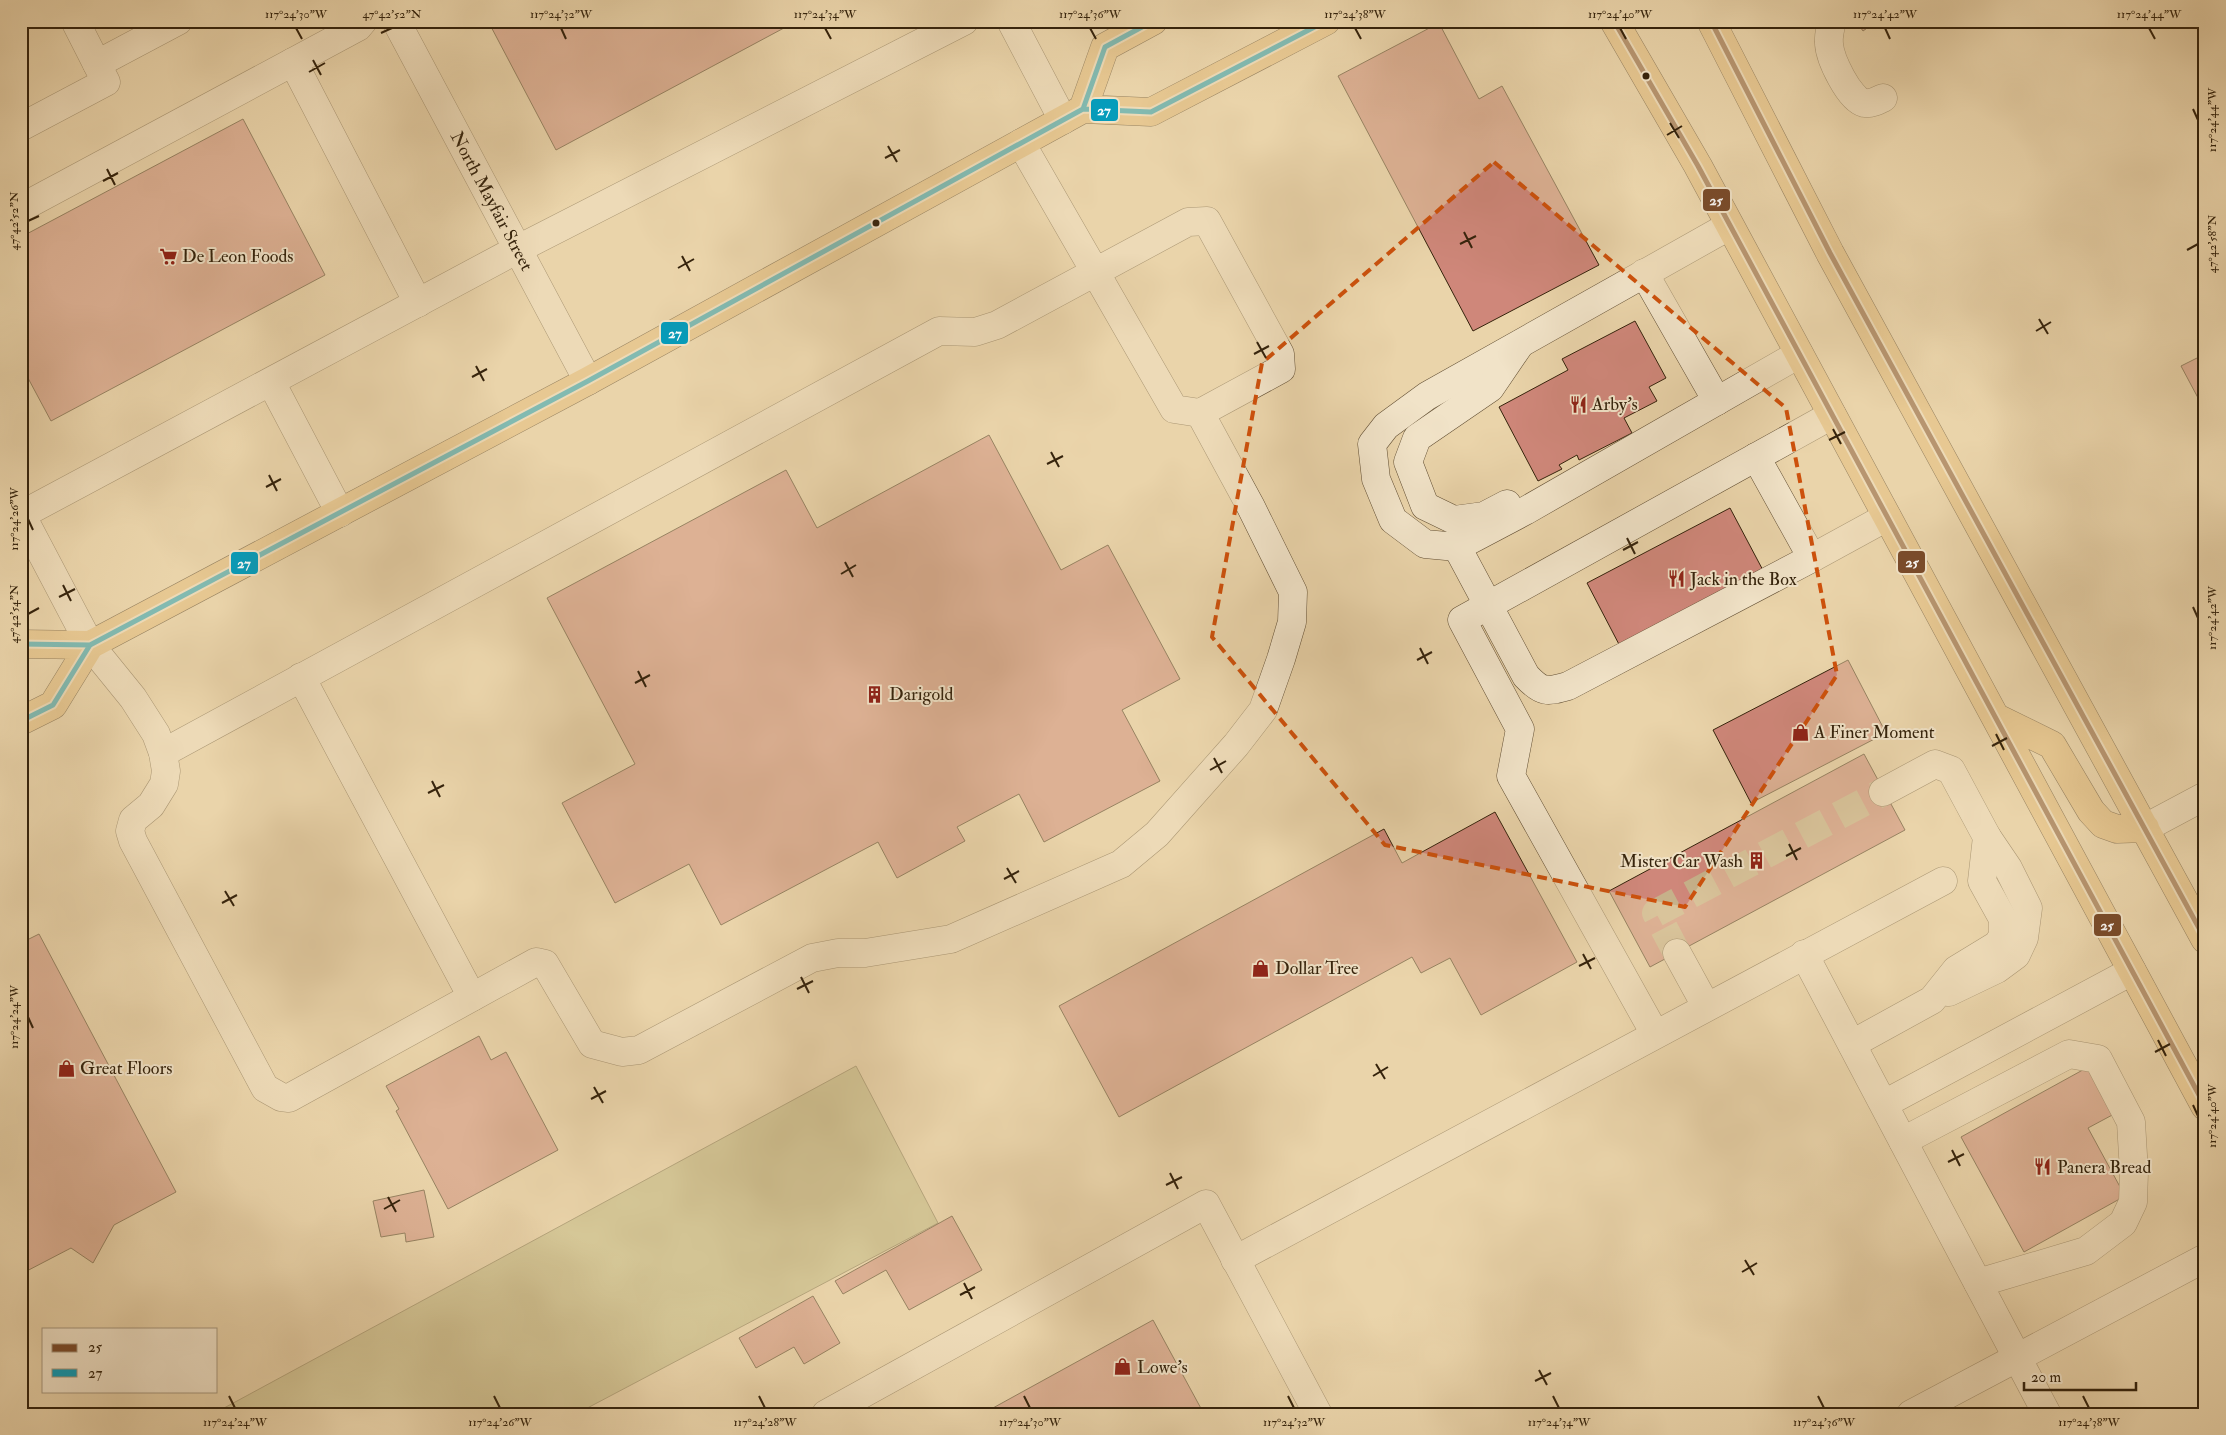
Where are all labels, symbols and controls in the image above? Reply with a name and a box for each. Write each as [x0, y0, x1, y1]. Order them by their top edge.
text: 117°24'30"W [265, 7, 328, 22]
text: 47°42'52"N [363, 7, 422, 22]
text: 117°24'32"W [530, 7, 593, 22]
text: 117°24'34"W [794, 7, 857, 22]
text: 117°24'36"W [1059, 7, 1122, 22]
text: 117°24'38"W [1324, 7, 1387, 22]
text: 117°24'40"W [1588, 7, 1653, 22]
text: 117°24'42"W [1853, 7, 1918, 22]
text: 117°24'44"W [2117, 7, 2182, 22]
unlabelled marker [1641, 71, 1651, 81]
text: 117°24'44"W [2205, 87, 2220, 152]
line badge: 27 [1090, 98, 1119, 122]
text: 27 [1097, 102, 1111, 119]
street label: North Mayfair Street [445, 128, 538, 275]
line badge: 25 [1702, 188, 1731, 212]
text: 47°42'52"N [7, 191, 22, 250]
text: 25 [1709, 192, 1723, 209]
text: 47°42'58"N [2205, 215, 2220, 273]
unlabelled marker [871, 218, 881, 228]
place label: De Leon Foods [182, 245, 294, 268]
supermarket icon: De Leon Foods [158, 246, 178, 266]
line badge: 27 [660, 321, 689, 345]
text: 27 [668, 325, 682, 342]
place label: Arby's [1591, 393, 1638, 416]
restaurant icon: Arby's [1568, 394, 1588, 414]
text: 117°24'26"W [7, 486, 22, 551]
line badge: 25 [1897, 550, 1926, 574]
line badge: 27 [230, 551, 259, 575]
text: 25 [1905, 554, 1919, 571]
text: 27 [237, 555, 251, 572]
place label: Jack in the Box [1689, 568, 1797, 591]
restaurant icon: Jack in the Box [1666, 569, 1686, 589]
text: 47°42'54"N [7, 584, 22, 644]
text: 117°24'42"W [2205, 585, 2220, 650]
place label: Darigold [889, 683, 954, 706]
building icon: Darigold [865, 684, 885, 704]
place label: A Finer Moment [1813, 721, 1935, 744]
shop icon: A Finer Moment [1790, 722, 1810, 742]
place label: Mister Car Wash [1620, 850, 1744, 873]
building icon: Mister Car Wash [1747, 851, 1767, 871]
line badge: 25 [2093, 913, 2122, 937]
text: 25 [2100, 917, 2114, 934]
place label: Dollar Tree [1275, 957, 1359, 980]
shop icon: Dollar Tree [1251, 958, 1271, 978]
text: 117°24'24"W [7, 984, 22, 1049]
place label: Great Floors [80, 1057, 172, 1080]
shop icon: Great Floors [56, 1058, 76, 1078]
text: 117°24'40"W [2205, 1083, 2220, 1148]
place label: Panera Bread [2057, 1156, 2151, 1179]
restaurant icon: Panera Bread [2033, 1157, 2053, 1177]
legend [42, 1328, 218, 1392]
text: 25 [88, 1338, 103, 1357]
place label: Lowe's [1137, 1356, 1188, 1379]
shop icon: Lowe's [1113, 1357, 1133, 1377]
scale bar [2024, 1360, 2136, 1392]
text: 27 [88, 1364, 103, 1383]
text: 20 m [2031, 1368, 2061, 1387]
text: 117°24'24"W [203, 1415, 268, 1430]
text: 117°24'26"W [468, 1415, 533, 1430]
text: 117°24'28"W [733, 1415, 797, 1430]
text: 117°24'30"W [999, 1415, 1062, 1430]
text: 117°24'32"W [1263, 1415, 1326, 1430]
text: 117°24'34"W [1528, 1415, 1591, 1430]
text: 117°24'36"W [1793, 1415, 1856, 1430]
text: 117°24'38"W [2058, 1415, 2121, 1430]

